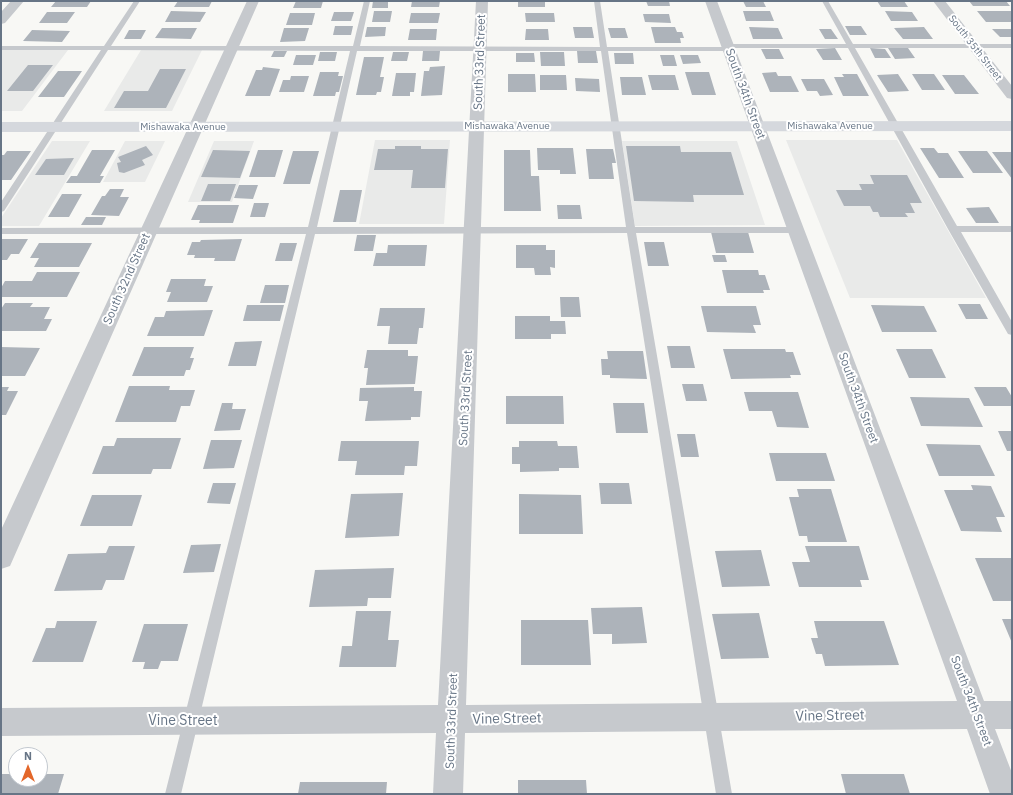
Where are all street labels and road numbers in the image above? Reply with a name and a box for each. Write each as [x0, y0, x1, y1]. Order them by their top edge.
street label: South 35th Street [946, 13, 1004, 83]
street label: South 33rd Street [471, 14, 489, 110]
street label: South 34th Street [722, 47, 768, 141]
street label: Mishawaka Avenue [464, 120, 550, 132]
street label: Mishawaka Avenue [787, 120, 873, 132]
street label: Mishawaka Avenue [140, 121, 226, 133]
street label: South 32nd Street [100, 231, 154, 327]
street label: South 33rd Street [456, 350, 476, 446]
street label: South 34th Street [835, 351, 881, 445]
street label: South 34th Street [947, 654, 995, 748]
street label: South 33rd Street [443, 673, 461, 769]
street label: Vine Street [795, 707, 865, 725]
street label: Vine Street [472, 710, 542, 728]
street label: Vine Street [148, 713, 218, 729]

